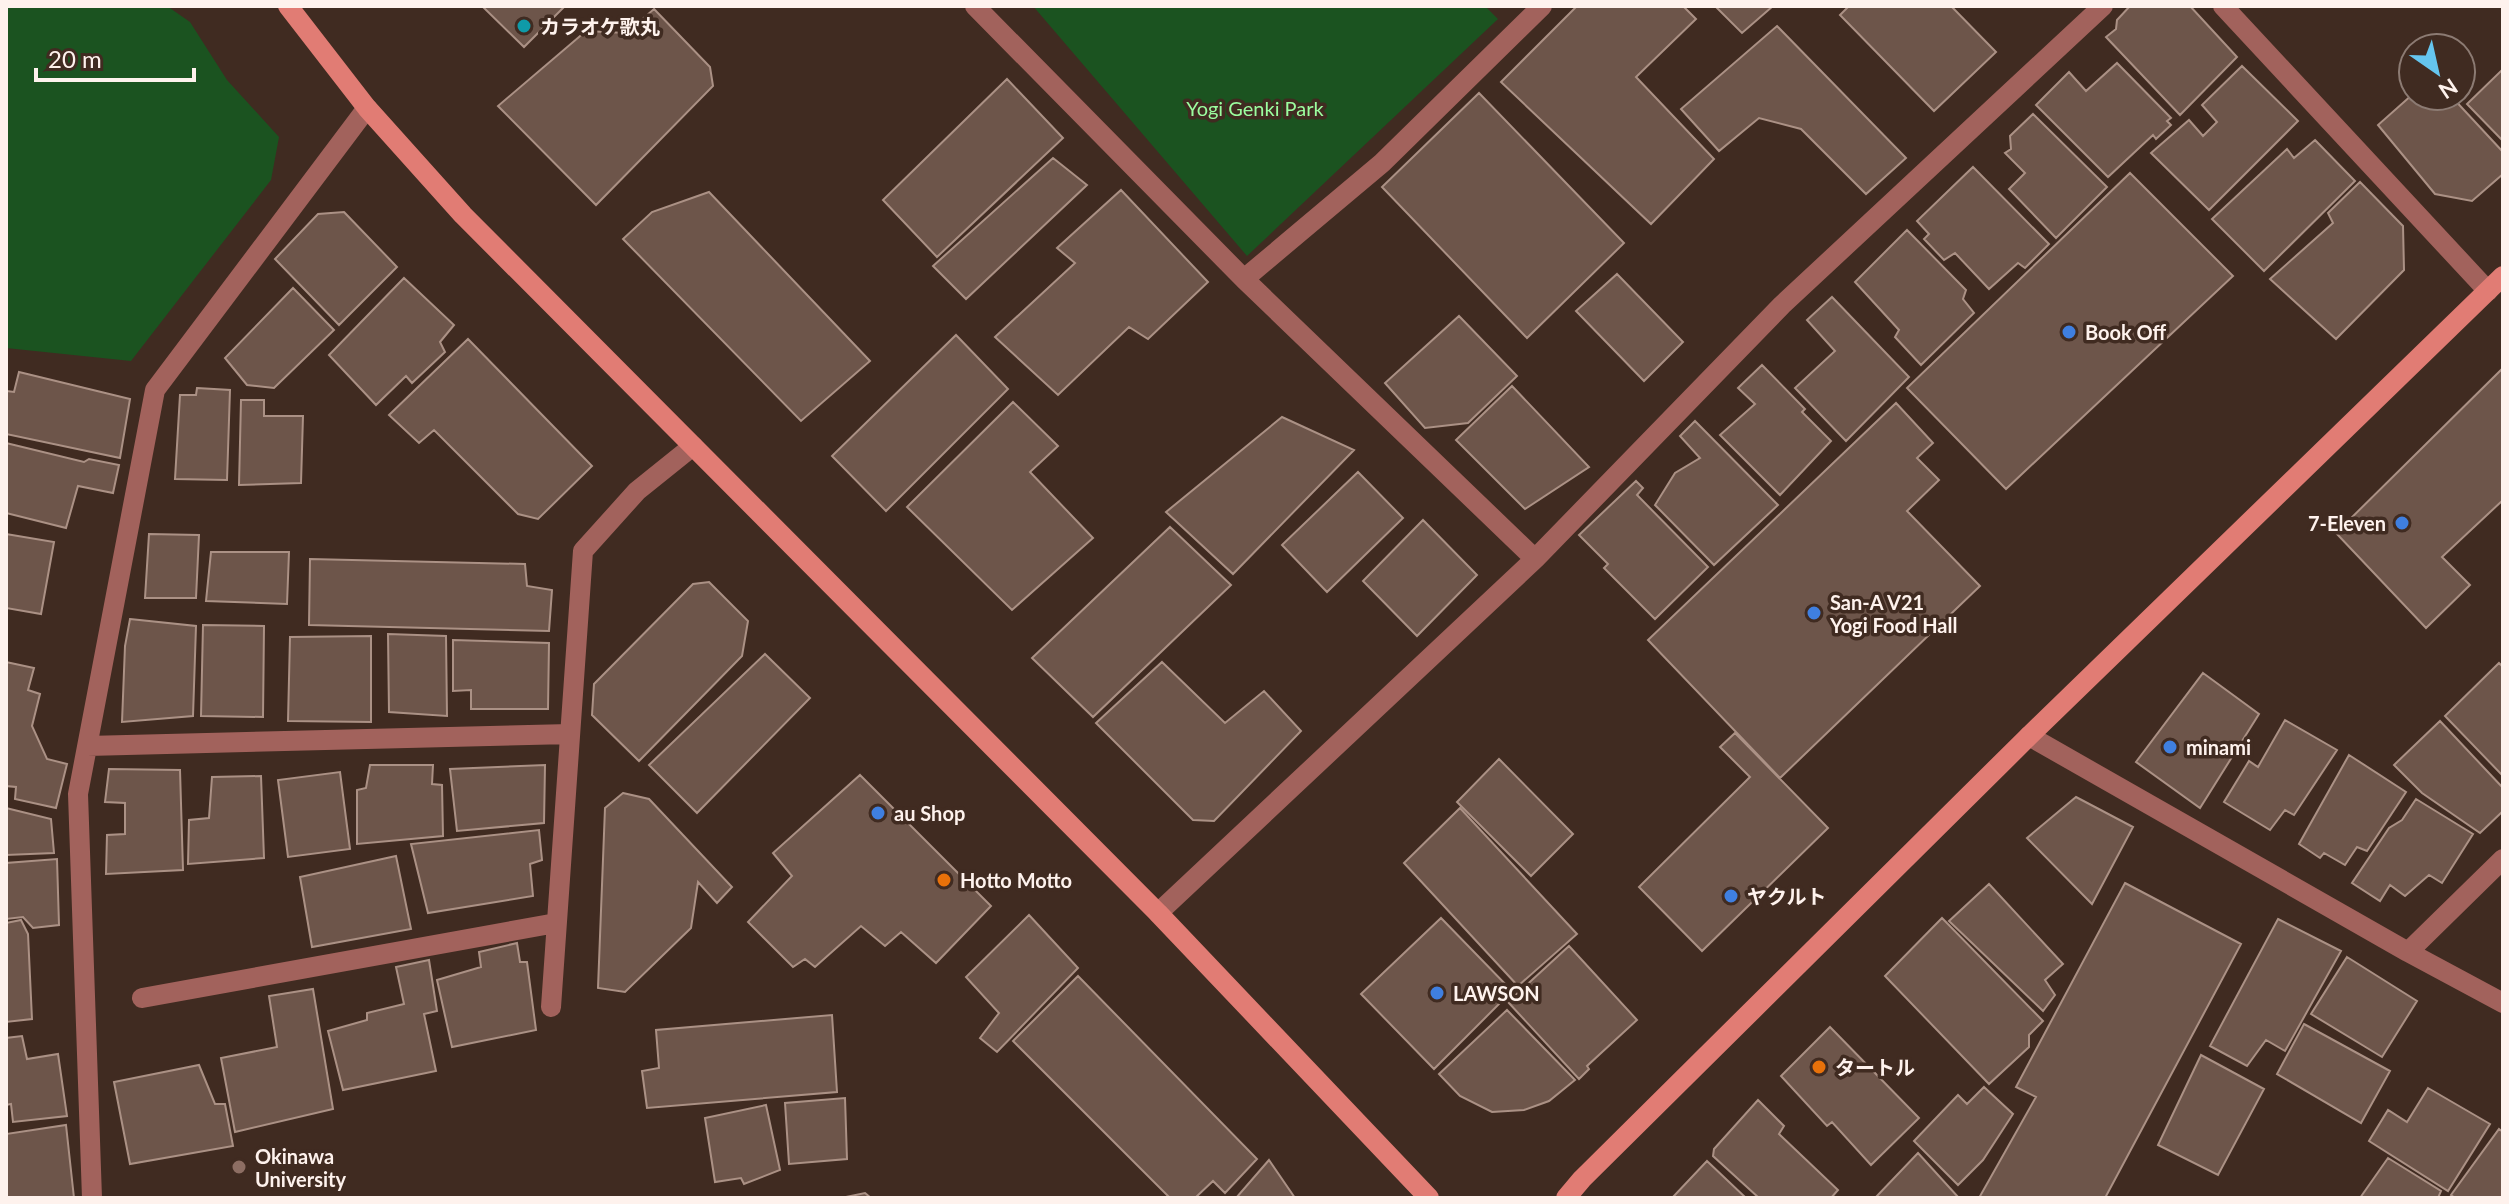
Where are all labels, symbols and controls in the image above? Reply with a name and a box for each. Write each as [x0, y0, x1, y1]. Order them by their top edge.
place label: カラオケ歌丸 [540, 14, 660, 38]
marker: カラオケ歌丸 [515, 17, 533, 35]
scale bar [36, 32, 194, 82]
north arrow [2397, 32, 2477, 112]
text: 20 m [48, 44, 102, 73]
text: N [2434, 73, 2463, 105]
park label: Yogi Genki Park [1186, 96, 1324, 120]
place label: Book Off [2085, 320, 2167, 344]
marker: Book Off [2060, 323, 2078, 341]
place label: 7-Eleven [2308, 511, 2386, 535]
marker: 7-Eleven [2393, 514, 2411, 532]
place label: San-A V21 Yogi Food Hall [1829, 590, 1957, 637]
marker: San-A V21 Yogi Food Hall [1805, 604, 1823, 622]
place label: minami [2186, 735, 2251, 759]
marker: minami [2161, 738, 2179, 756]
place label: au Shop [894, 801, 965, 825]
marker: au Shop [869, 804, 887, 822]
place label: Hotto Motto [960, 868, 1072, 892]
marker: Hotto Motto [935, 871, 953, 889]
place label: ヤクルト [1747, 884, 1826, 908]
marker: ヤクルト [1722, 887, 1740, 905]
place label: LAWSON [1453, 981, 1540, 1005]
marker: LAWSON [1428, 984, 1446, 1002]
place label: タートル [1835, 1055, 1915, 1079]
marker: タートル [1810, 1058, 1828, 1076]
place label: Okinawa University [255, 1144, 347, 1191]
marker: Okinawa University [230, 1158, 248, 1176]

